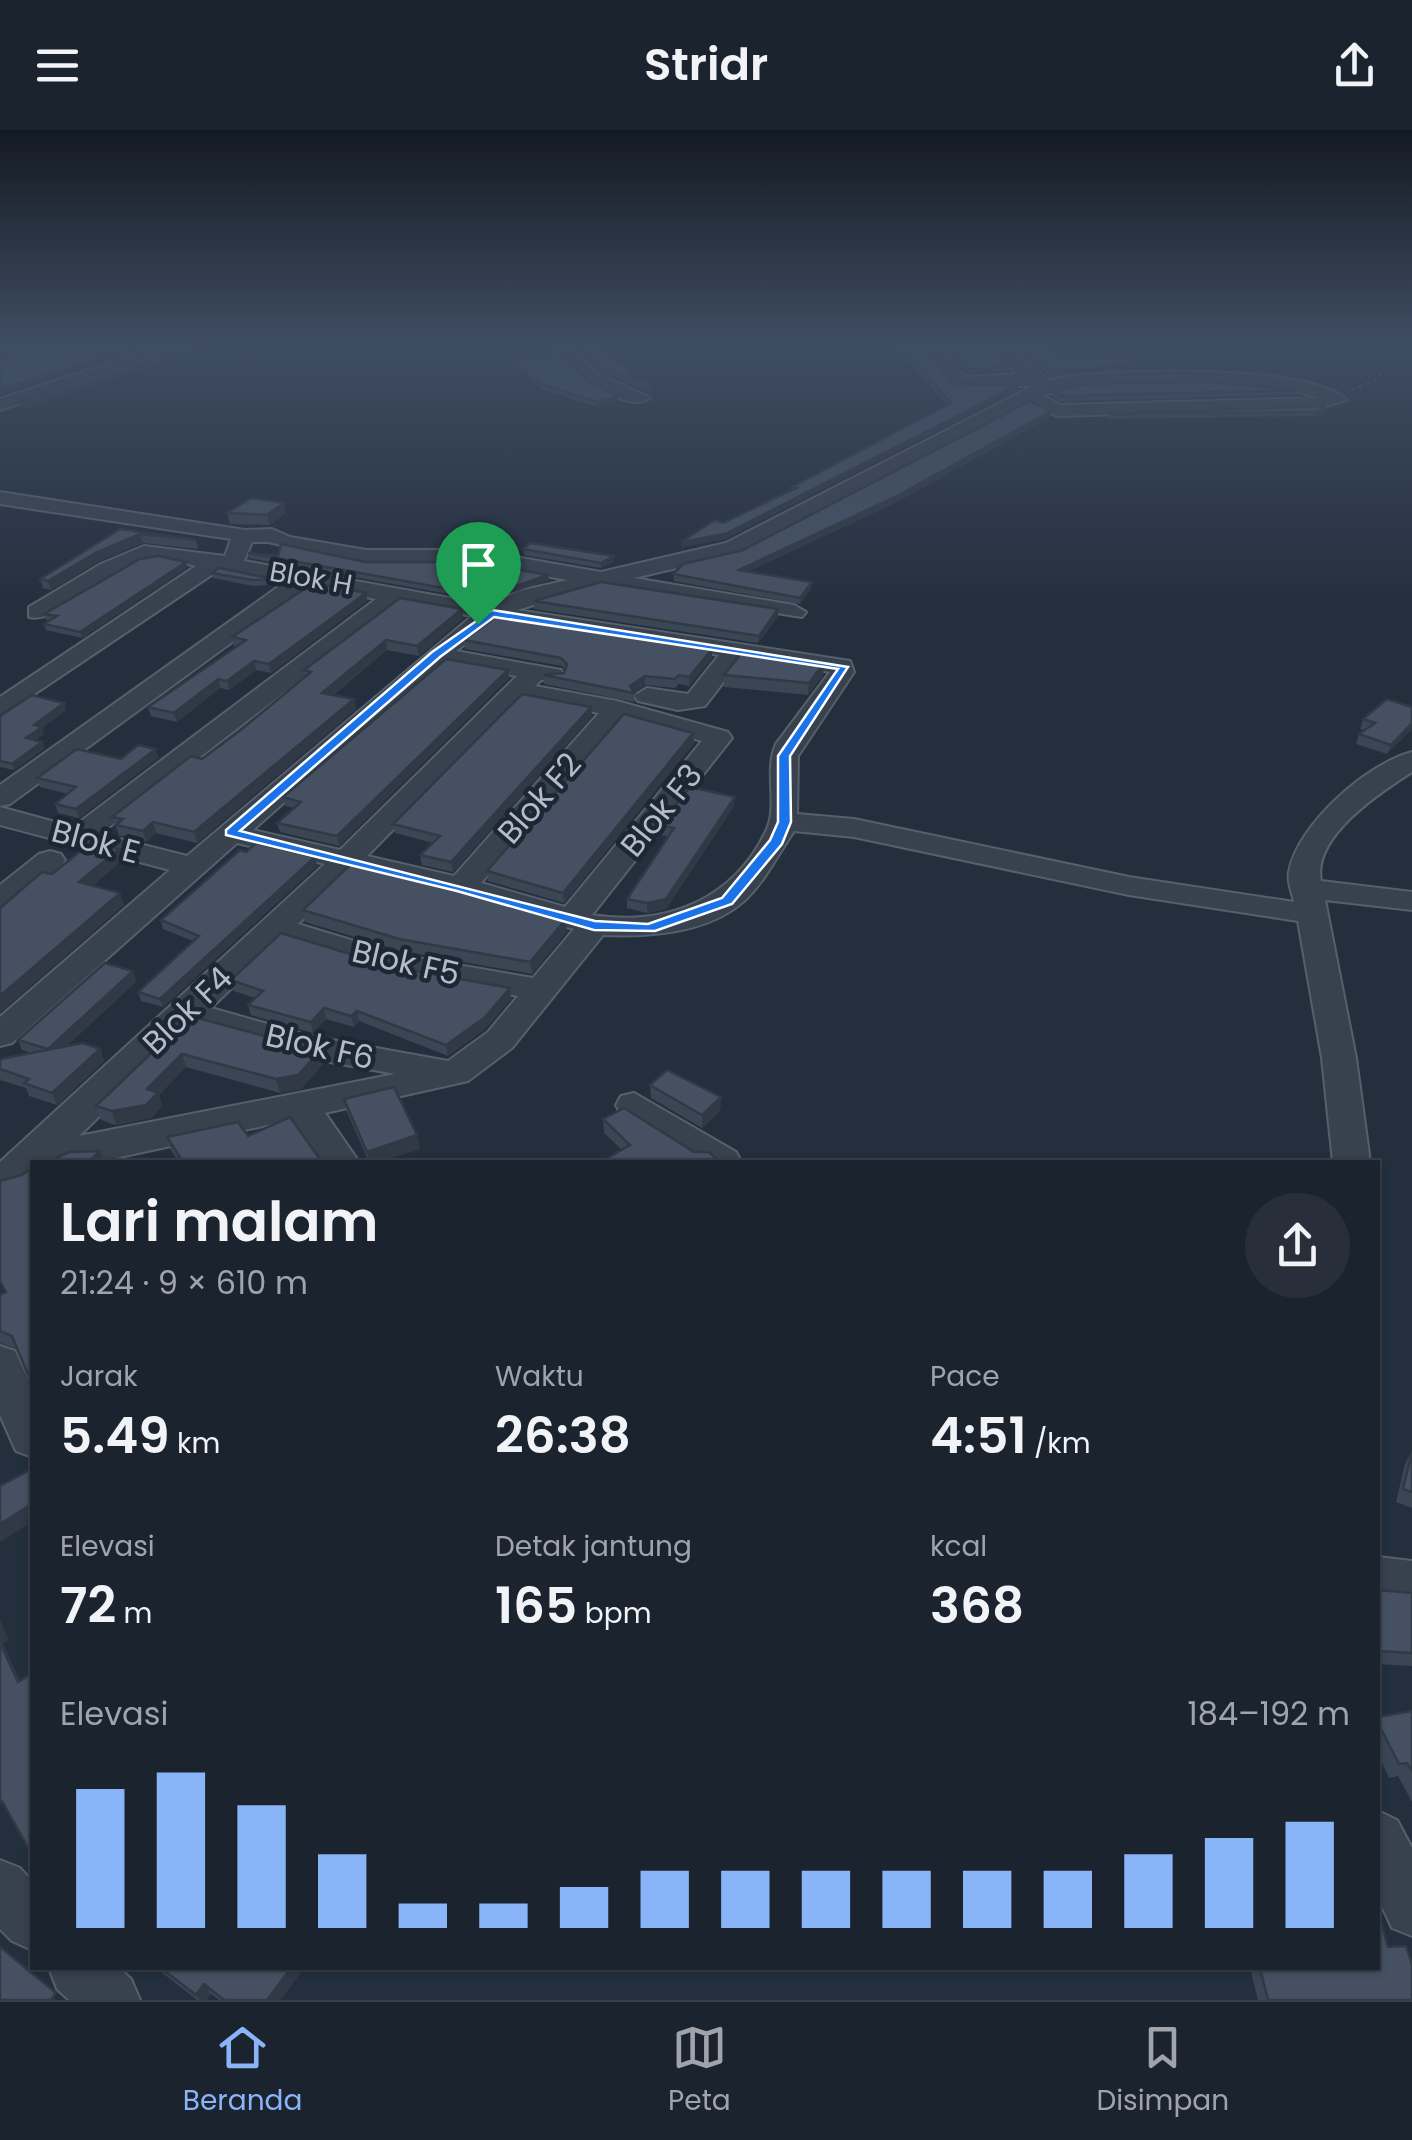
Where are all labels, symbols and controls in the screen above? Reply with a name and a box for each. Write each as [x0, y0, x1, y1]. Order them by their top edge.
text: Stridr [644, 33, 768, 96]
icon: menu [30, 38, 85, 93]
icon: share [1327, 38, 1382, 93]
pin [436, 522, 521, 625]
icon: arrive [451, 537, 506, 592]
street label: Blok H [267, 552, 355, 604]
street label: Blok F2 [487, 743, 591, 853]
street label: Blok F3 [610, 754, 712, 866]
street label: Blok E [47, 808, 145, 874]
street label: Blok F5 [348, 928, 464, 996]
street label: Blok F4 [132, 956, 242, 1064]
street label: Blok F6 [262, 1012, 378, 1080]
text: Lari malam [60, 1183, 378, 1260]
button: share [1245, 1193, 1350, 1298]
text: 21:24 · 9 × 610 m [60, 1260, 308, 1305]
text: Jarak [60, 1357, 138, 1396]
text: Waktu [495, 1357, 584, 1396]
text: Pace [930, 1357, 1000, 1396]
text: 5.49 [60, 1400, 170, 1471]
text: 26:38 [495, 1400, 631, 1471]
text: 4:51 [930, 1400, 1027, 1471]
text: km [170, 1424, 220, 1463]
text: /km [1027, 1424, 1091, 1463]
text: Elevasi [60, 1527, 155, 1566]
text: Detak jantung [495, 1527, 692, 1566]
text: kcal [930, 1527, 987, 1566]
text: 72 [60, 1570, 116, 1641]
text: 165 [495, 1570, 577, 1641]
text: 368 [930, 1570, 1024, 1641]
text: m [116, 1594, 152, 1633]
text: bpm [577, 1594, 652, 1633]
text: Elevasi [60, 1691, 168, 1736]
text: 184–192 m [1187, 1691, 1350, 1736]
tab: Beranda [183, 2020, 302, 2122]
tab: Peta [668, 2020, 731, 2122]
tab: Disimpan [1096, 2020, 1229, 2122]

